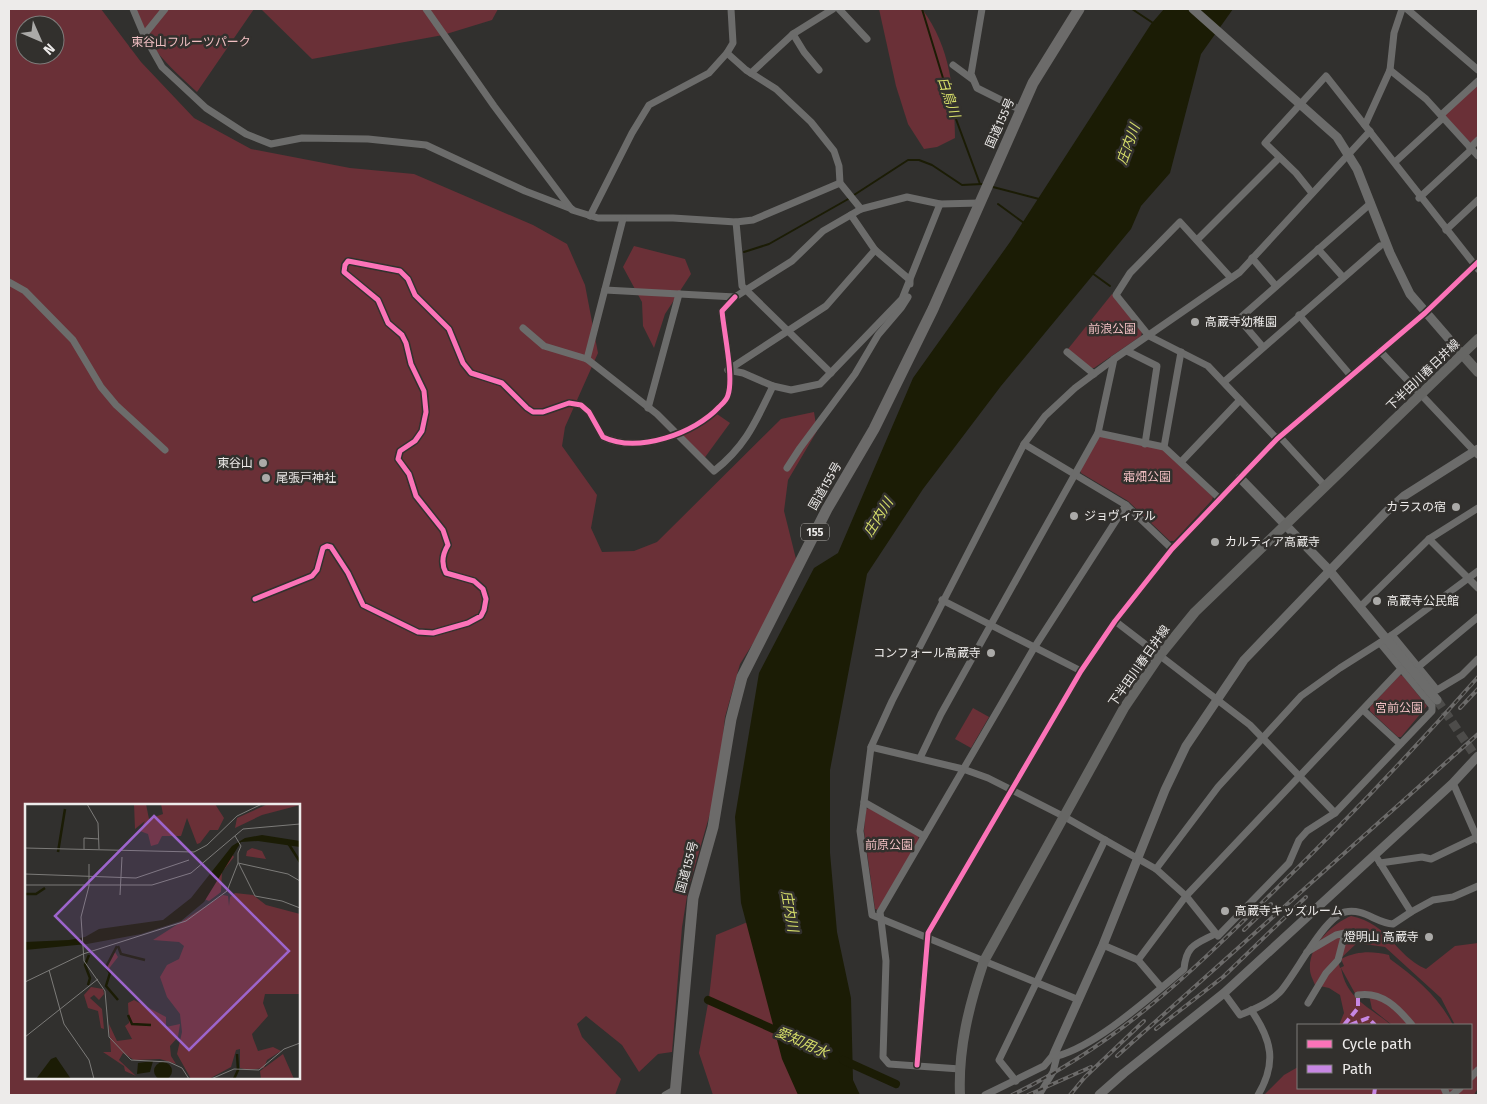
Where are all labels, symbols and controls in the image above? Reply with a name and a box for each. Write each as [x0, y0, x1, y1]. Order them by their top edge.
north arrow [15, 15, 65, 65]
park label: 東谷山フルーツパーク [131, 35, 251, 49]
text: N [40, 40, 58, 58]
water label: 白鳥川 [934, 75, 964, 122]
street label: 国道155号 [983, 96, 1017, 150]
water label: 庄内川 [1113, 120, 1144, 167]
place label: 高蔵寺幼稚園 [1205, 315, 1277, 329]
marker: 高蔵寺幼稚園 [1189, 316, 1201, 328]
park label: 前浪公園 [1088, 322, 1136, 336]
street label: 下半田川春日井線 [1384, 337, 1462, 413]
place label: 東谷山 [217, 456, 253, 470]
marker: 東谷山 [257, 457, 269, 469]
street label: 国道155号 [806, 459, 844, 513]
park label: 霜畑公園 [1123, 470, 1171, 484]
place label: 尾張戸神社 [276, 471, 336, 485]
marker: 尾張戸神社 [260, 472, 272, 484]
water label: 庄内川 [860, 493, 898, 540]
place label: カラスの宿 [1386, 500, 1446, 514]
marker: カラスの宿 [1450, 501, 1462, 513]
place label: ジョヴィアル [1084, 509, 1156, 523]
marker: ジョヴィアル [1068, 510, 1080, 522]
road number: 155 [801, 524, 829, 540]
place label: カルティア高蔵寺 [1225, 535, 1320, 549]
marker: カルティア高蔵寺 [1209, 536, 1221, 548]
place label: 高蔵寺公民館 [1387, 594, 1459, 608]
marker: 高蔵寺公民館 [1371, 595, 1383, 607]
street label: 下半田川春日井線 [1106, 623, 1172, 709]
place label: コンフォール高蔵寺 [873, 646, 981, 660]
marker: コンフォール高蔵寺 [985, 647, 997, 659]
park label: 宮前公園 [1375, 701, 1423, 715]
inset map [25, 804, 300, 1079]
park label: 前原公園 [865, 838, 913, 852]
street label: 国道155号 [673, 840, 701, 894]
water label: 庄内川 [777, 889, 802, 935]
place label: 高蔵寺キッズルーム [1235, 904, 1343, 918]
marker: 高蔵寺キッズルーム [1219, 905, 1231, 917]
place label: 燈明山 高蔵寺 [1344, 930, 1419, 944]
marker: 燈明山 高蔵寺 [1423, 931, 1435, 943]
water label: 愛知用水 [773, 1023, 833, 1062]
legend [1297, 1024, 1472, 1089]
text: Cycle path [1342, 1035, 1412, 1053]
text: Path [1342, 1060, 1372, 1078]

